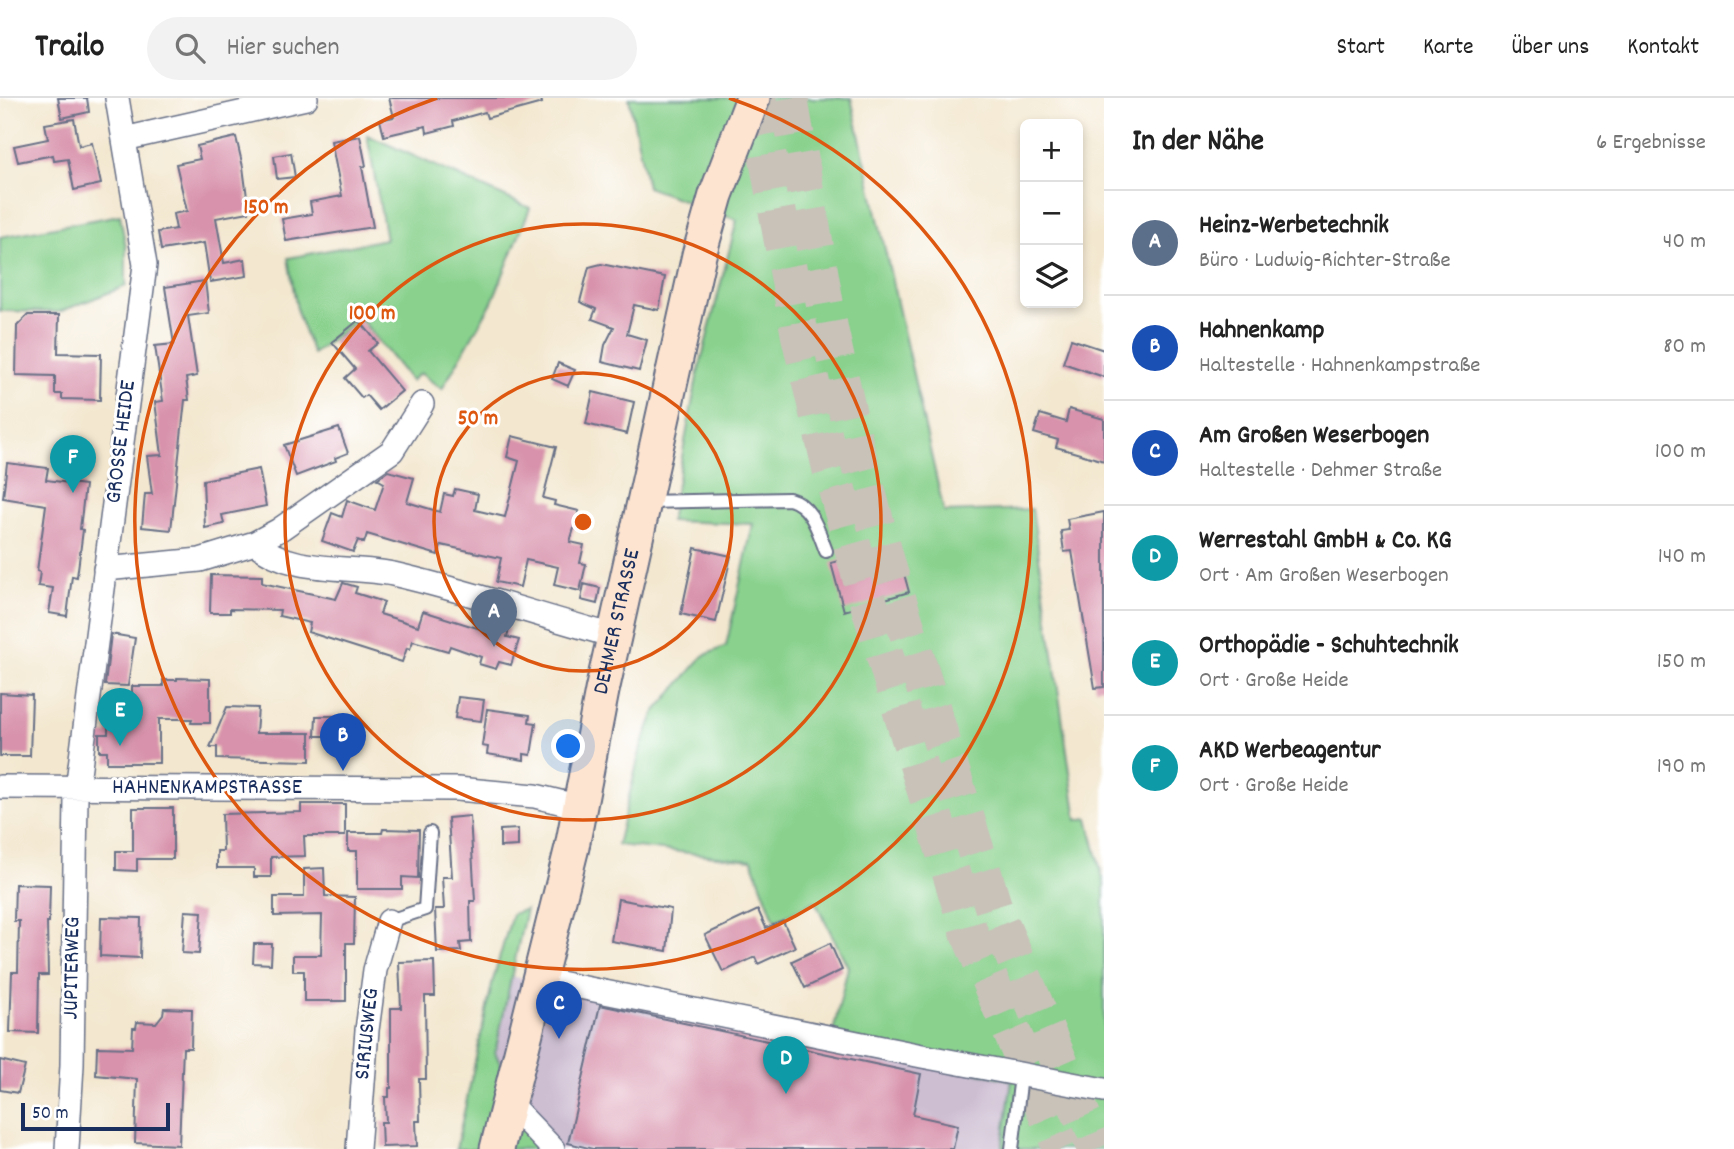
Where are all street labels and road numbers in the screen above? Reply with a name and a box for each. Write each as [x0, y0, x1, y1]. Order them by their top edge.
street label: GROSSE HEIDE [98, 378, 146, 505]
street label: DEHMER STRASSE [585, 545, 650, 698]
street label: HAHNENKAMPSTRASSE [112, 772, 303, 805]
street label: JUPITERWEG [56, 916, 90, 1020]
street label: SIRIUSWEG [347, 986, 389, 1082]

